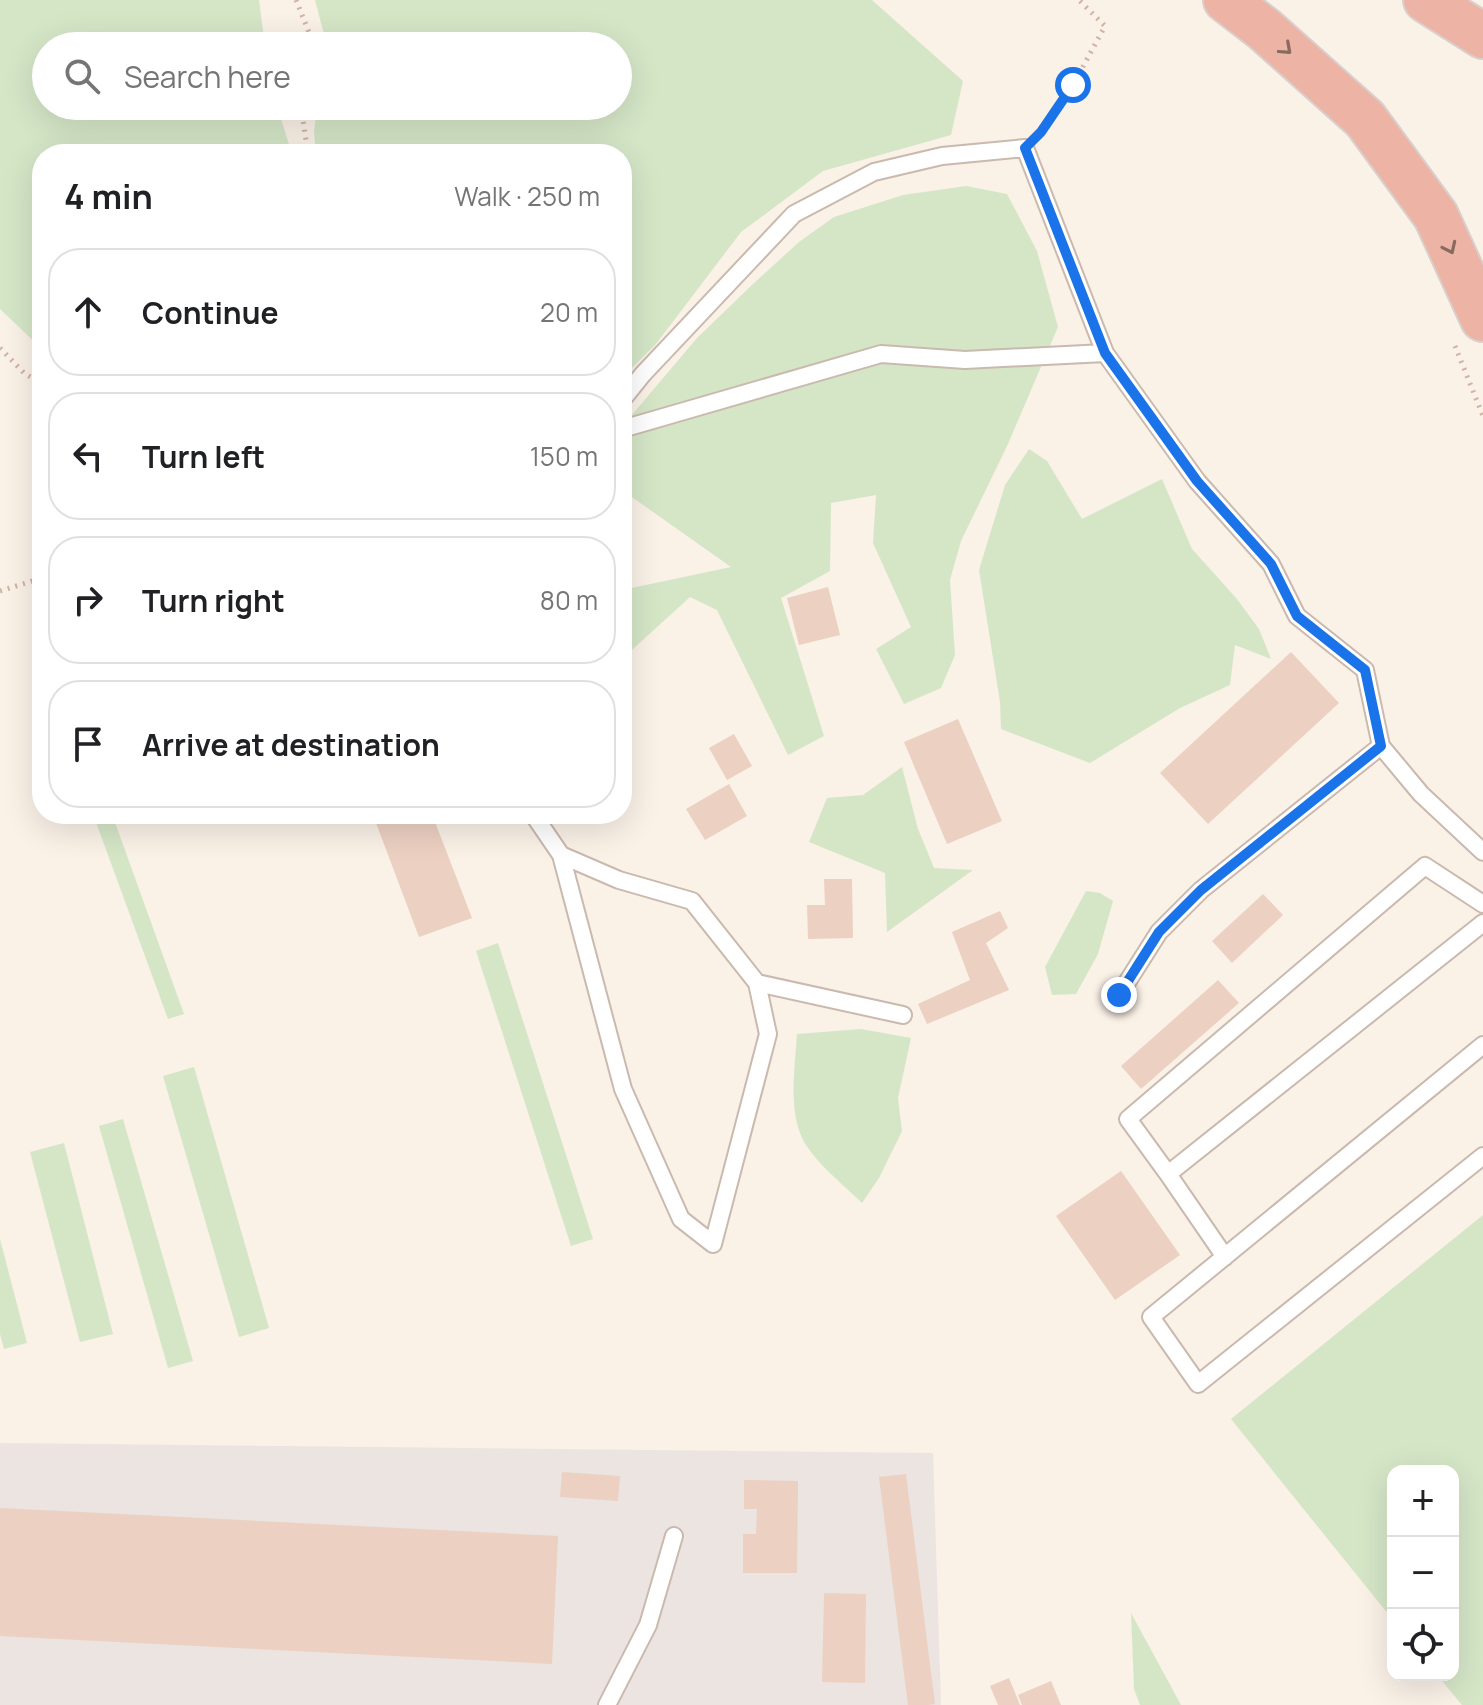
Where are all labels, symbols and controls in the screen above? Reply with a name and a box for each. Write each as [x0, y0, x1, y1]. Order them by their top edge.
search box [32, 32, 632, 120]
one-way arrow [1277, 40, 1292, 54]
icon: search [60, 54, 104, 98]
text: Search here [124, 56, 291, 97]
route start [1055, 67, 1091, 103]
text: 4 min [64, 173, 153, 219]
text: Walk · 250 m [454, 178, 600, 214]
one-way arrow [1441, 239, 1457, 254]
icon: ahead [66, 290, 110, 334]
text: Continue [142, 292, 278, 333]
text: 20 m [540, 294, 598, 330]
icon: left [66, 434, 110, 478]
text: Turn left [142, 436, 265, 477]
text: 150 m [530, 438, 598, 474]
icon: right [66, 578, 110, 622]
text: Turn right [142, 580, 285, 621]
text: 80 m [540, 582, 598, 618]
icon: arrive [66, 722, 110, 766]
text: Arrive at destination [142, 724, 440, 765]
route end [1101, 977, 1137, 1013]
map controls [1387, 1465, 1459, 1681]
button: + [1387, 1465, 1459, 1537]
button: − [1387, 1537, 1459, 1609]
button: locate [1387, 1609, 1459, 1681]

